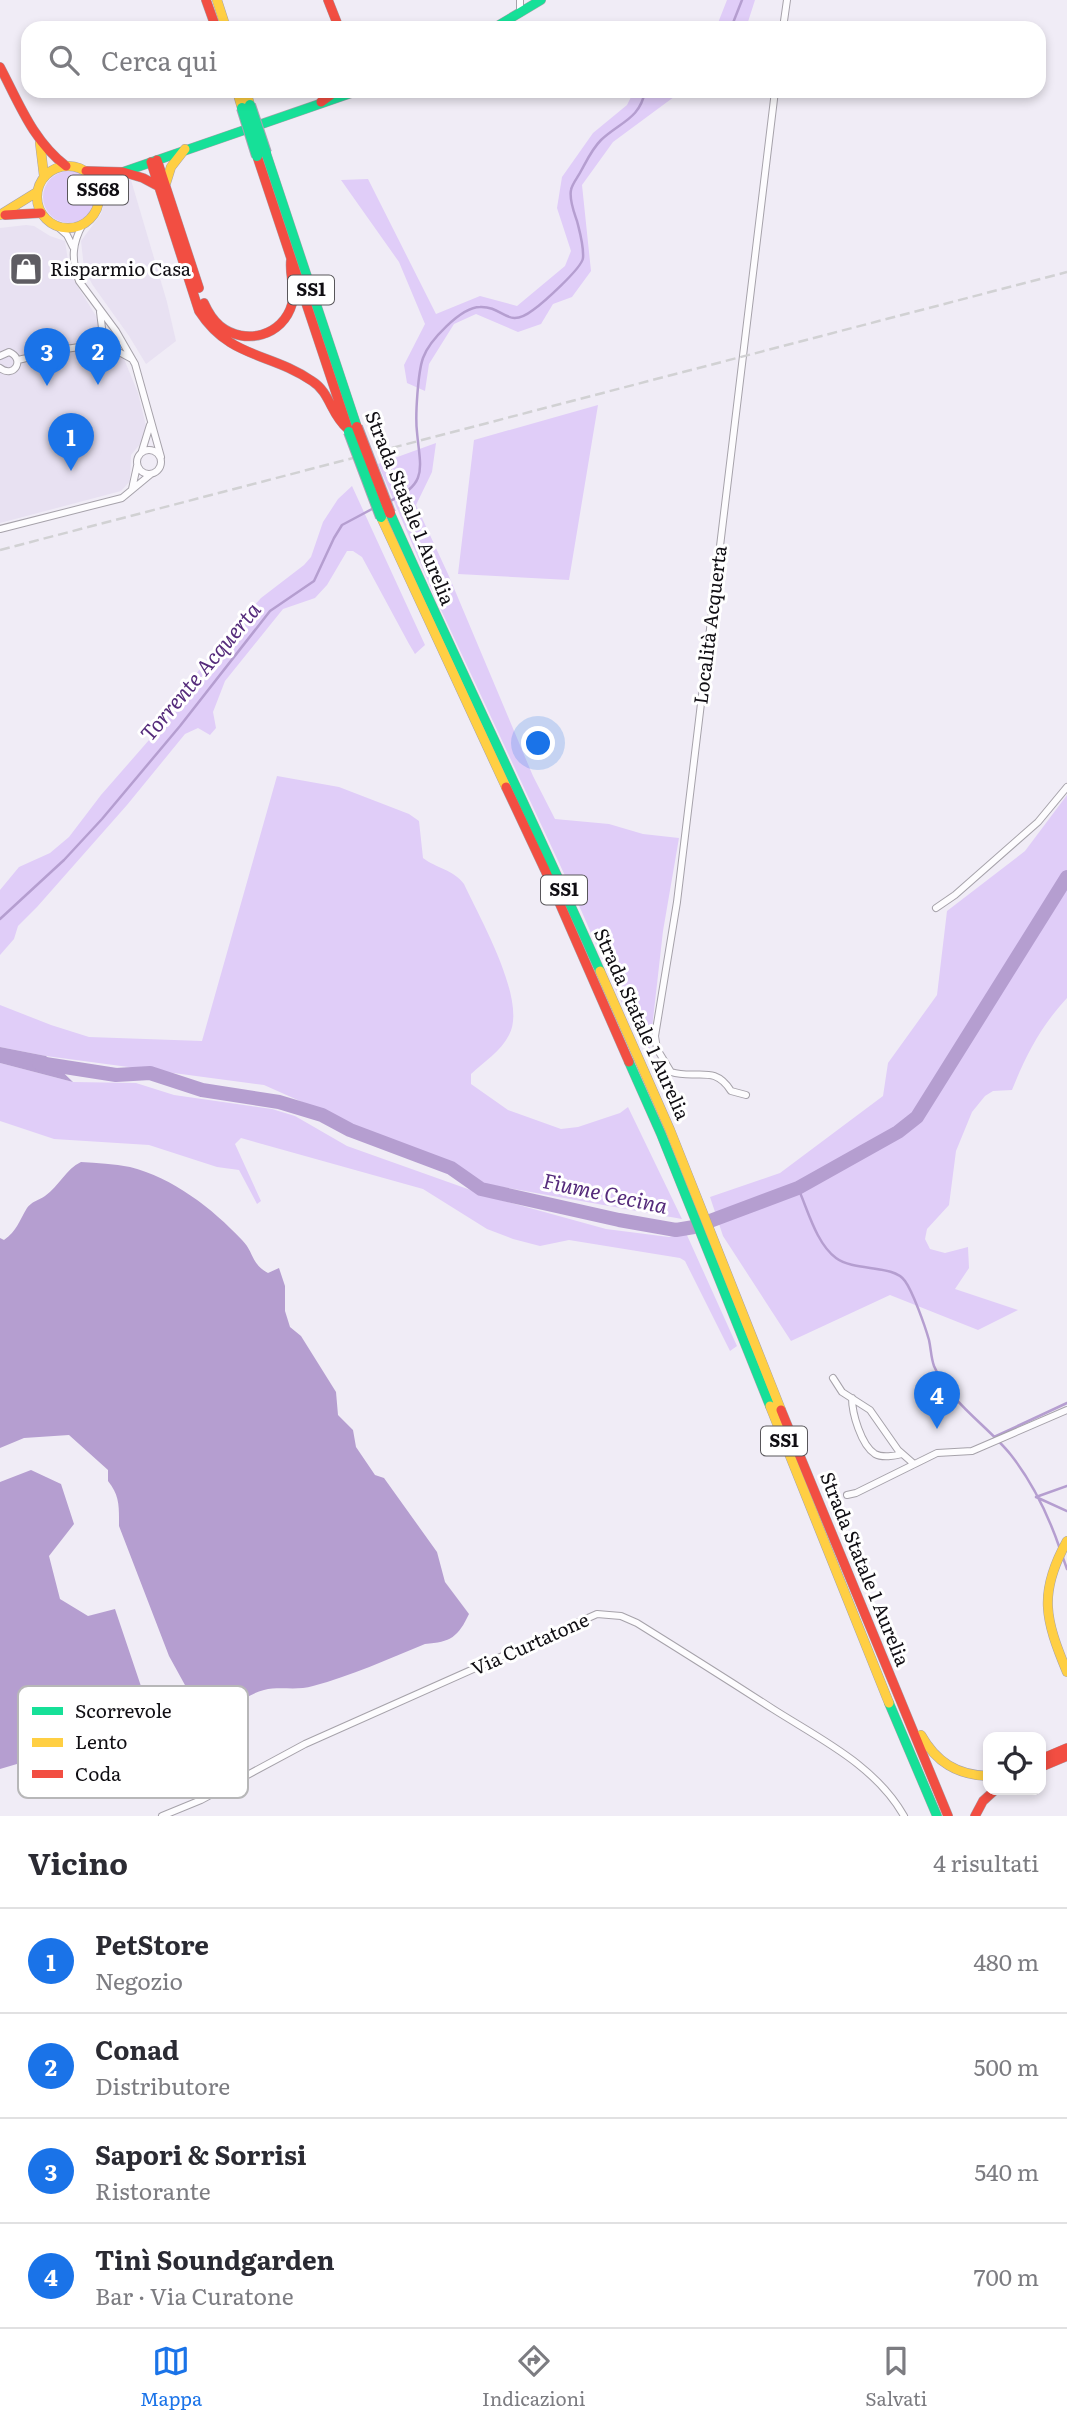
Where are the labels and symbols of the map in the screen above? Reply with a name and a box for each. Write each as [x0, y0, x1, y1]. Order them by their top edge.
road number: SS68 [68, 176, 128, 204]
shop icon: Risparmio Casa [7, 250, 45, 288]
place label: Risparmio Casa [50, 254, 192, 282]
road number: SS1 [288, 276, 334, 304]
pin: 2 [75, 327, 121, 385]
pin: 3 [24, 328, 70, 386]
street label: Strada Statale 1 Aurelia [359, 406, 463, 610]
pin: 1 [48, 413, 94, 471]
street label: Località Acquerta [685, 543, 733, 706]
water label: Torrente Acquerta [132, 594, 267, 747]
your location [521, 726, 555, 760]
road number: SS1 [541, 876, 587, 904]
street label: Strada Statale 1 Aurelia [588, 923, 698, 1125]
water label: Fiume Cecina [540, 1163, 671, 1220]
pin: 4 [914, 1371, 960, 1429]
road number: SS1 [761, 1426, 807, 1456]
street label: Strada Statale 1 Aurelia [814, 1467, 918, 1671]
street label: Via Curtatone [466, 1605, 593, 1682]
legend [18, 1686, 248, 1798]
text: Scorrevole [75, 1696, 172, 1724]
text: Lento [75, 1727, 128, 1755]
text: Coda [75, 1759, 122, 1787]

